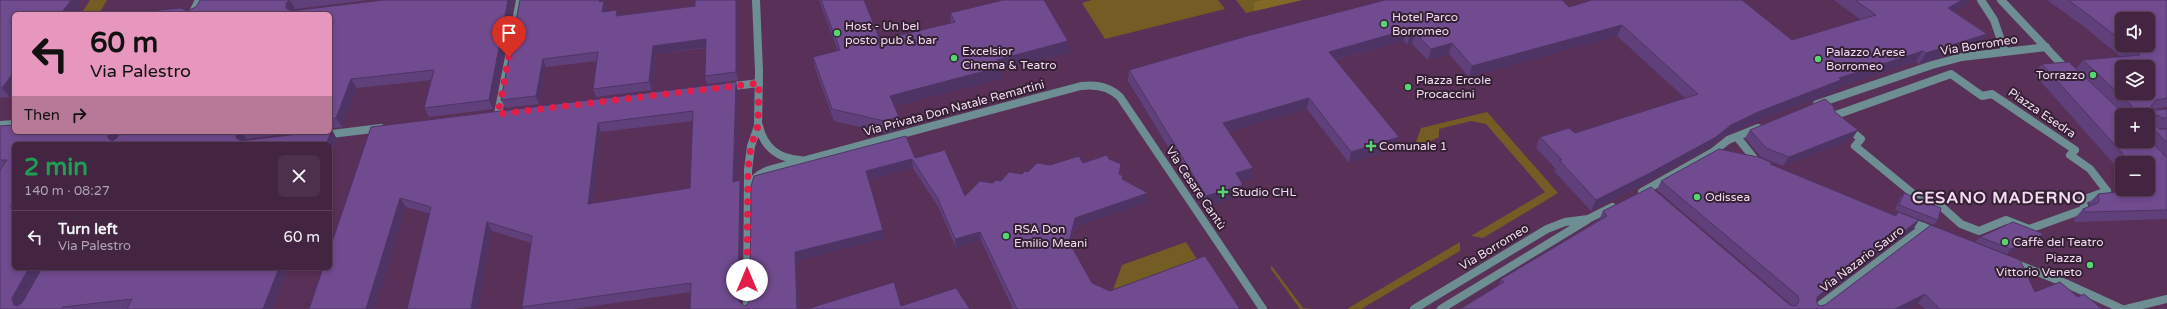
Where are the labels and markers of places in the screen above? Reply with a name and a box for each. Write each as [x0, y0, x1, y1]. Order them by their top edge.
place label: Hotel Parco Borromeo [1392, 10, 1458, 38]
pin [492, 16, 526, 57]
place label: Host - Un bel posto pub & bar [845, 19, 937, 47]
marker: Hotel Parco Borromeo [1379, 19, 1389, 29]
marker: Host - Un bel posto pub & bar [832, 28, 842, 38]
place label: Excelsior Cinema & Teatro [962, 44, 1056, 72]
place label: Palazzo Arese Borromeo [1826, 45, 1905, 73]
marker: Excelsior Cinema & Teatro [949, 53, 959, 63]
marker: Palazzo Arese Borromeo [1813, 54, 1823, 64]
place label: Torrazzo [2036, 68, 2085, 82]
marker: Torrazzo [2088, 70, 2098, 80]
place label: Piazza Ercole Procaccini [1416, 73, 1491, 101]
marker: Piazza Ercole Procaccini [1403, 82, 1413, 92]
place label: Comunale 1 [1379, 139, 1447, 153]
marker: Comunale 1 [1366, 141, 1376, 151]
place label: Studio CHL [1232, 185, 1296, 199]
marker: Studio CHL [1217, 186, 1229, 198]
place label: Odissea [1705, 190, 1750, 204]
marker: Odissea [1692, 192, 1702, 202]
place label: RSA Don Emilio Meani [1014, 222, 1087, 250]
marker: RSA Don Emilio Meani [1001, 231, 1011, 241]
place label: Caffè del Teatro [2013, 235, 2103, 249]
marker: Caffè del Teatro [2000, 237, 2010, 247]
place label: Piazza Vittorio Veneto [1996, 251, 2082, 279]
marker: Piazza Vittorio Veneto [2085, 260, 2095, 270]

